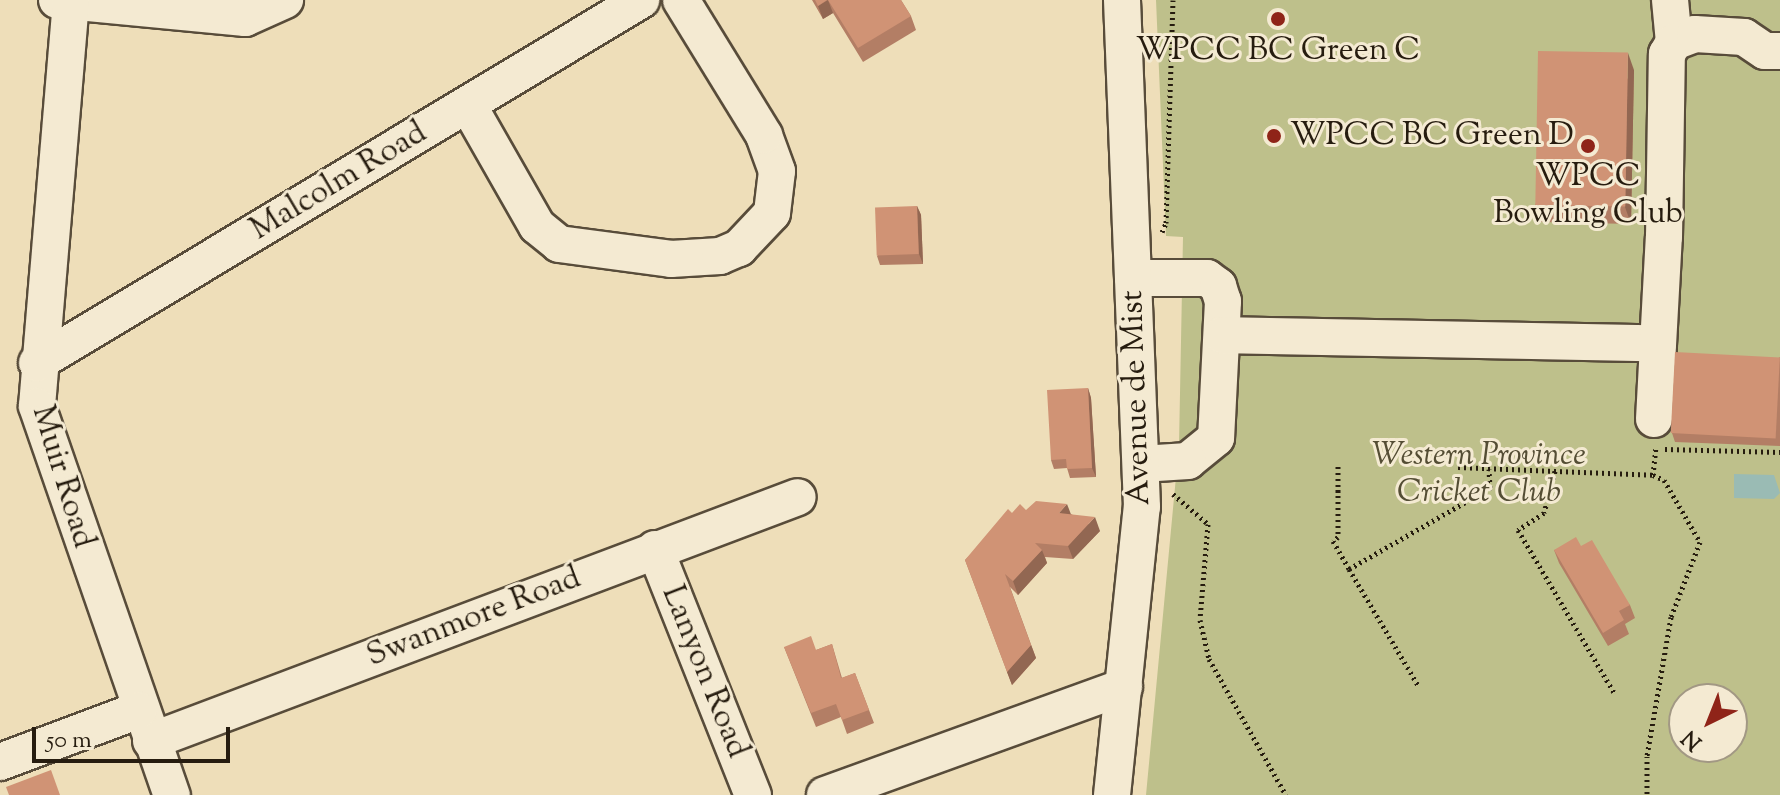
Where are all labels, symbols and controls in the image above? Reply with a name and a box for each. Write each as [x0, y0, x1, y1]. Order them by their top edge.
marker: WPCC BC Green C [1269, 10, 1287, 28]
place label: WPCC BC Green C [1136, 32, 1420, 70]
street label: Malcolm Road [244, 114, 434, 250]
place label: WPCC BC Green D [1290, 117, 1574, 155]
marker: WPCC BC Green D [1265, 127, 1283, 145]
marker: WPCC Bowling Club [1579, 137, 1597, 155]
place label: WPCC Bowling Club [1493, 159, 1683, 234]
street label: Avenue de Mist [1114, 290, 1160, 506]
street label: Muir Road [22, 401, 102, 553]
park label: Western Province Cricket Club [1372, 438, 1586, 513]
street label: Swanmore Road [362, 560, 586, 676]
street label: Lanyon Road [652, 580, 756, 764]
north arrow [1668, 683, 1748, 763]
scale bar [36, 711, 234, 761]
text: N [1676, 721, 1710, 757]
text: 50 m [46, 724, 92, 758]

